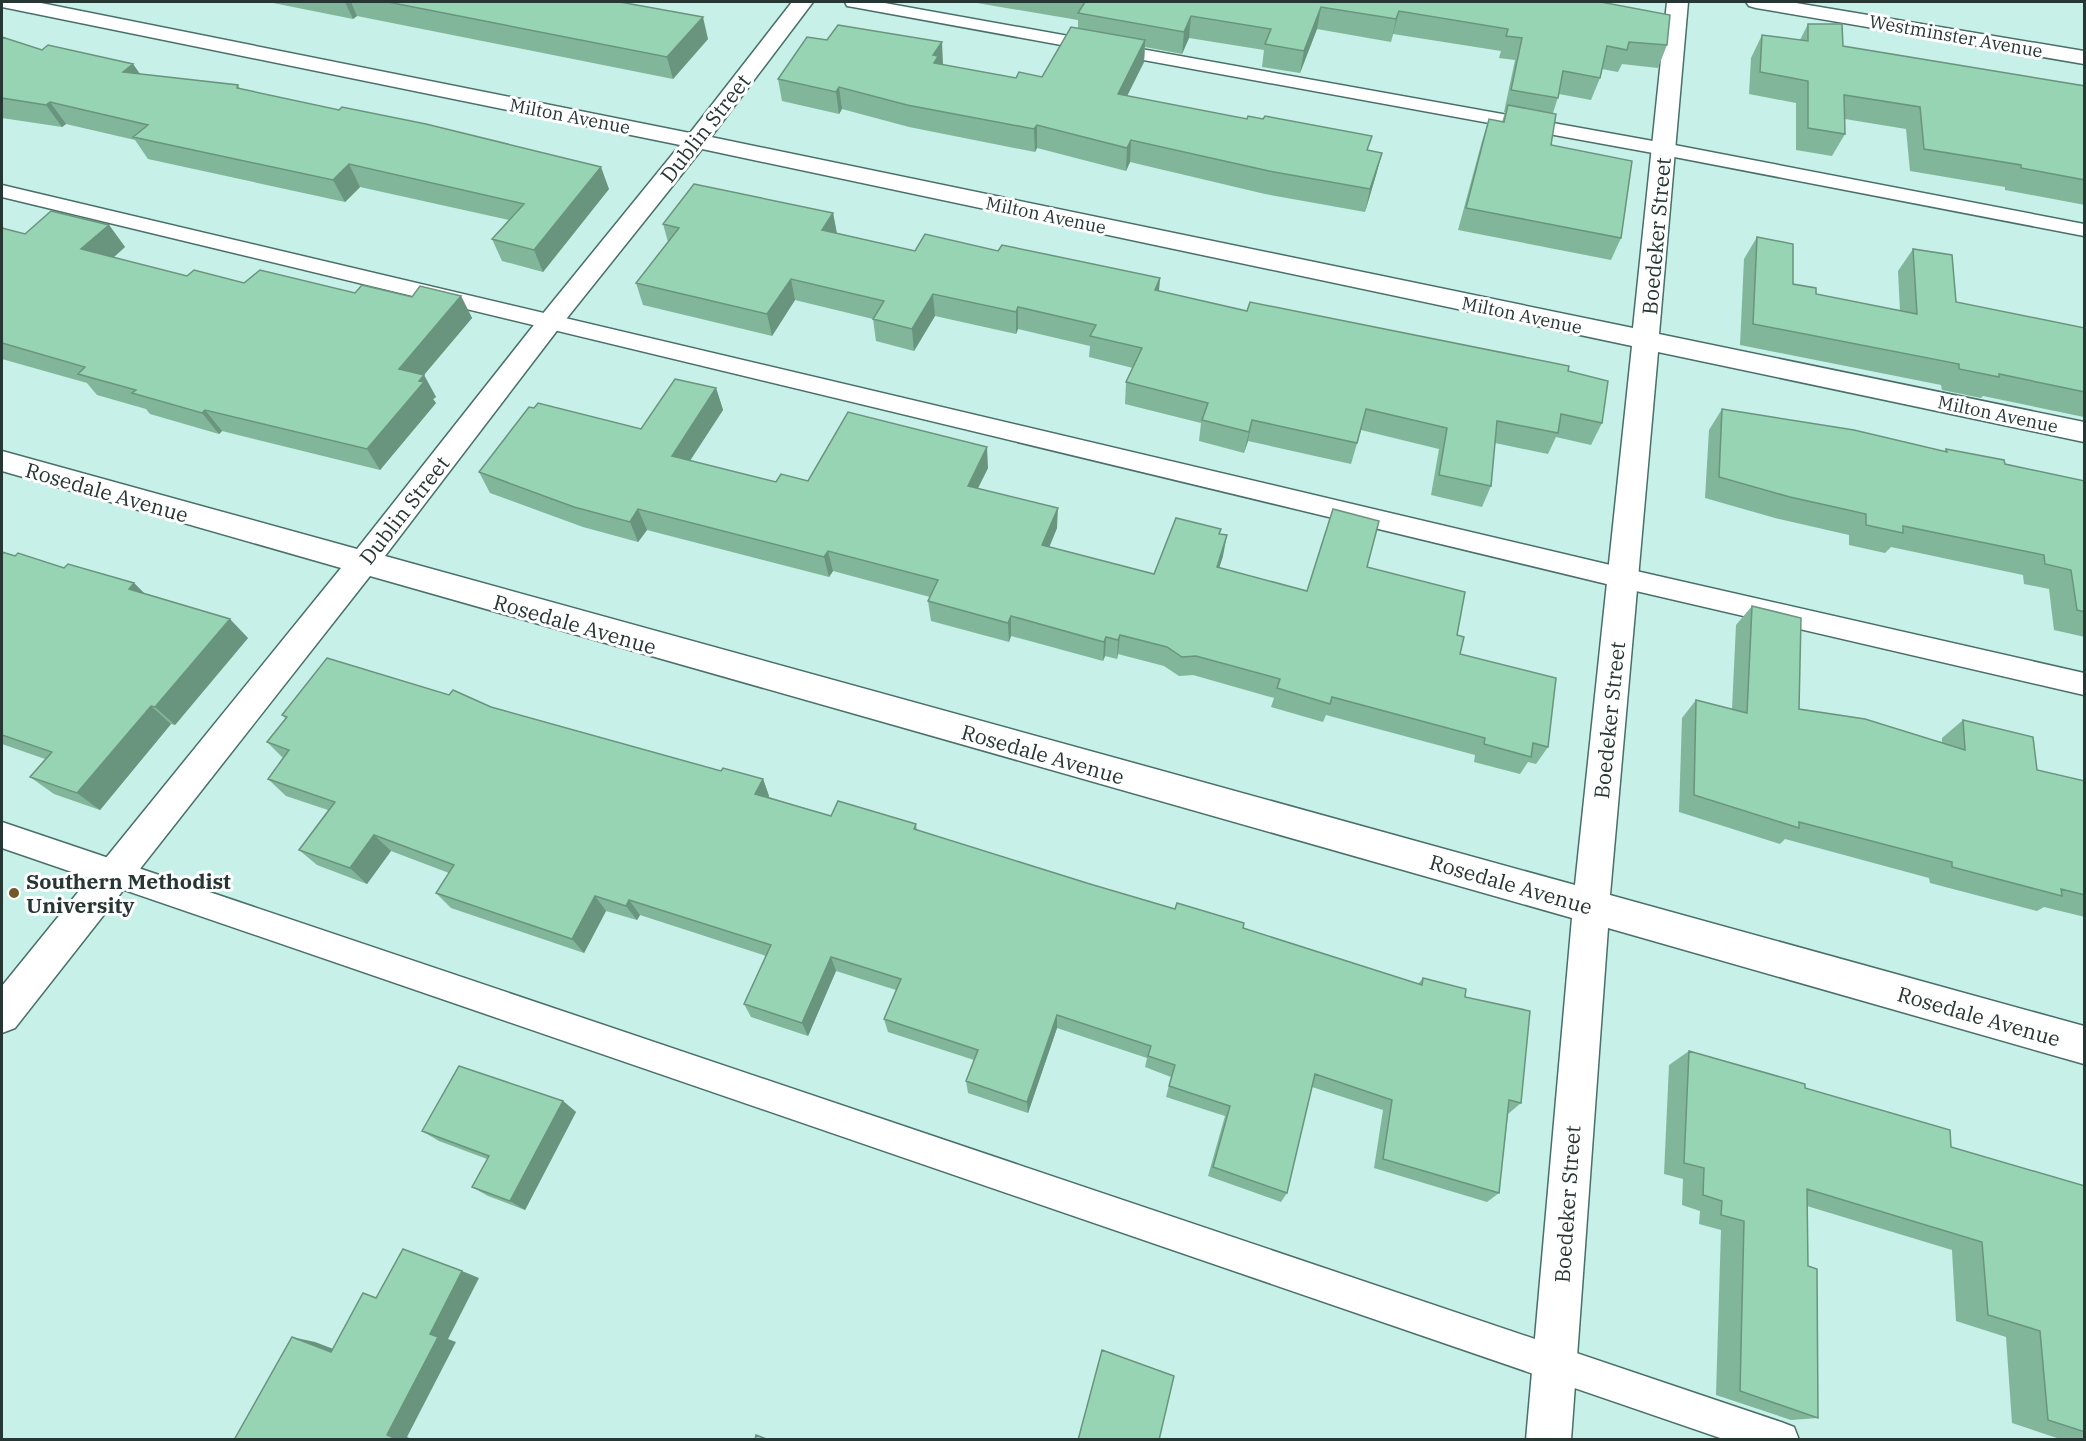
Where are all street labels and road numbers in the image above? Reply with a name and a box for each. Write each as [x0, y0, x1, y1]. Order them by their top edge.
street label: Westminster Avenue [1867, 9, 2045, 63]
street label: Dublin Street [654, 68, 756, 188]
street label: Milton Avenue [508, 93, 632, 139]
street label: Boedeker Street [1635, 156, 1677, 316]
street label: Milton Avenue [984, 191, 1108, 239]
street label: Milton Avenue [1460, 291, 1584, 339]
street label: Milton Avenue [1936, 390, 2060, 438]
street label: Dublin Street [353, 450, 455, 570]
street label: Rosedale Avenue [22, 455, 192, 529]
street label: Rosedale Avenue [490, 587, 660, 661]
street label: Boedeker Street [1587, 640, 1631, 800]
street label: Rosedale Avenue [958, 717, 1128, 791]
street label: Rosedale Avenue [1426, 847, 1596, 921]
street label: Rosedale Avenue [1894, 979, 2064, 1053]
street label: Boedeker Street [1548, 1124, 1586, 1284]

